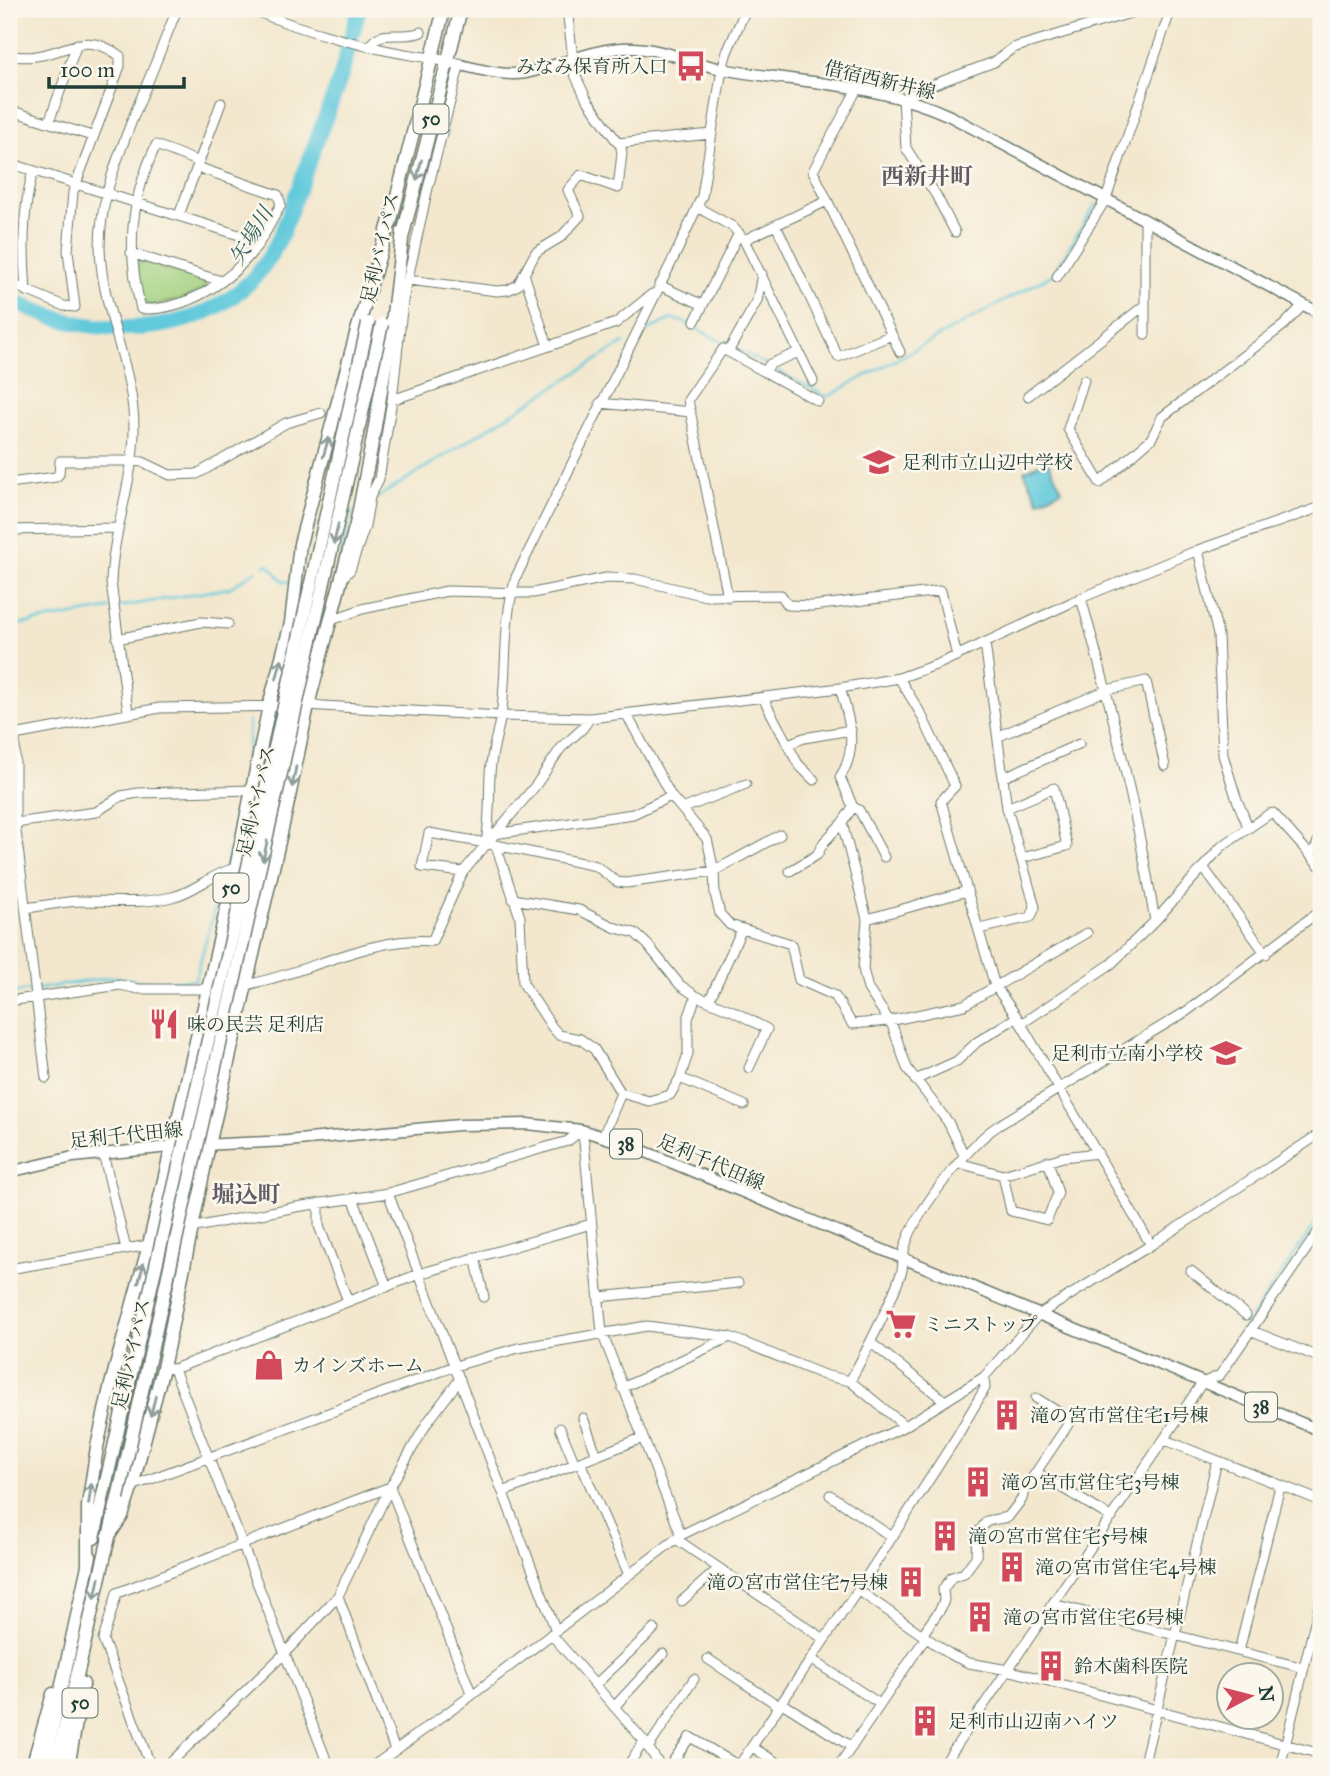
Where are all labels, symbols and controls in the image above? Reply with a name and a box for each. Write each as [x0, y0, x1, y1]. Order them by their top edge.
scale bar [49, 46, 184, 90]
bus stop icon: みなみ保育所入口 [674, 49, 708, 83]
place label: みなみ保育所入口 [516, 55, 668, 78]
street label: 借宿西新井線 [822, 56, 938, 104]
text: 100 m [60, 57, 115, 83]
road number: 50 [414, 104, 448, 134]
one-way arrow [412, 158, 425, 180]
district label: 西新井町 [881, 162, 973, 190]
street label: 足利バイパス [356, 190, 404, 306]
water label: 矢場川 [224, 201, 279, 270]
one-way arrow [320, 436, 333, 459]
school or university icon: 足利市立山辺中学校 [862, 445, 896, 479]
place label: 足利市立山辺中学校 [902, 451, 1073, 474]
one-way arrow [328, 522, 342, 545]
one-way arrow [273, 658, 286, 681]
street label: 足利バイパス [232, 743, 280, 859]
one-way arrow [286, 765, 300, 788]
one-way arrow [257, 840, 270, 862]
road number: 50 [214, 874, 248, 903]
restaurant icon: 味の民芸 足利店 [147, 1007, 181, 1041]
place label: 味の民芸 足利店 [187, 1013, 324, 1036]
school or university icon: 足利市立南小学校 [1209, 1036, 1243, 1070]
place label: 足利市立南小学校 [1051, 1042, 1203, 1065]
street label: 足利千代田線 [68, 1118, 184, 1152]
road number: 38 [610, 1129, 642, 1158]
street label: 足利千代田線 [654, 1129, 768, 1195]
district label: 堀込町 [212, 1180, 281, 1208]
one-way arrow [136, 1262, 149, 1284]
street label: 足利バイパス [107, 1296, 155, 1412]
supermarket icon: ミニストップ [884, 1307, 918, 1341]
place label: ミニストップ [924, 1313, 1037, 1336]
shop icon: カインズホーム [252, 1348, 286, 1382]
place label: カインズホーム [292, 1354, 424, 1377]
road number: 38 [1245, 1392, 1277, 1422]
one-way arrow [146, 1394, 159, 1416]
building icon: 滝の宮市営住宅1号棟 [990, 1398, 1024, 1432]
place label: 滝の宮市営住宅1号棟 [1030, 1404, 1209, 1427]
building icon: 滝の宮市営住宅3号棟 [961, 1465, 995, 1499]
place label: 滝の宮市営住宅3号棟 [1001, 1471, 1180, 1494]
one-way arrow [84, 1484, 97, 1506]
building icon: 滝の宮市営住宅5号棟 [928, 1519, 962, 1553]
place label: 滝の宮市営住宅5号棟 [968, 1525, 1148, 1548]
building icon: 滝の宮市営住宅4号棟 [995, 1550, 1029, 1584]
place label: 滝の宮市営住宅4号棟 [1035, 1556, 1217, 1579]
building icon: 滝の宮市営住宅7号棟 [894, 1565, 928, 1599]
place label: 滝の宮市営住宅7号棟 [707, 1571, 888, 1594]
one-way arrow [90, 1576, 104, 1599]
building icon: 滝の宮市営住宅6号棟 [963, 1600, 997, 1634]
place label: 滝の宮市営住宅6号棟 [1003, 1606, 1184, 1629]
building icon: 鈴木歯科医院 [1034, 1649, 1068, 1683]
place label: 鈴木歯科医院 [1074, 1655, 1188, 1678]
north arrow [1214, 1660, 1284, 1730]
text: N [1254, 1685, 1279, 1703]
road number: 50 [62, 1688, 98, 1718]
building icon: 足利市山辺南ハイツ [908, 1704, 942, 1738]
place label: 足利市山辺南ハイツ [948, 1710, 1119, 1733]

